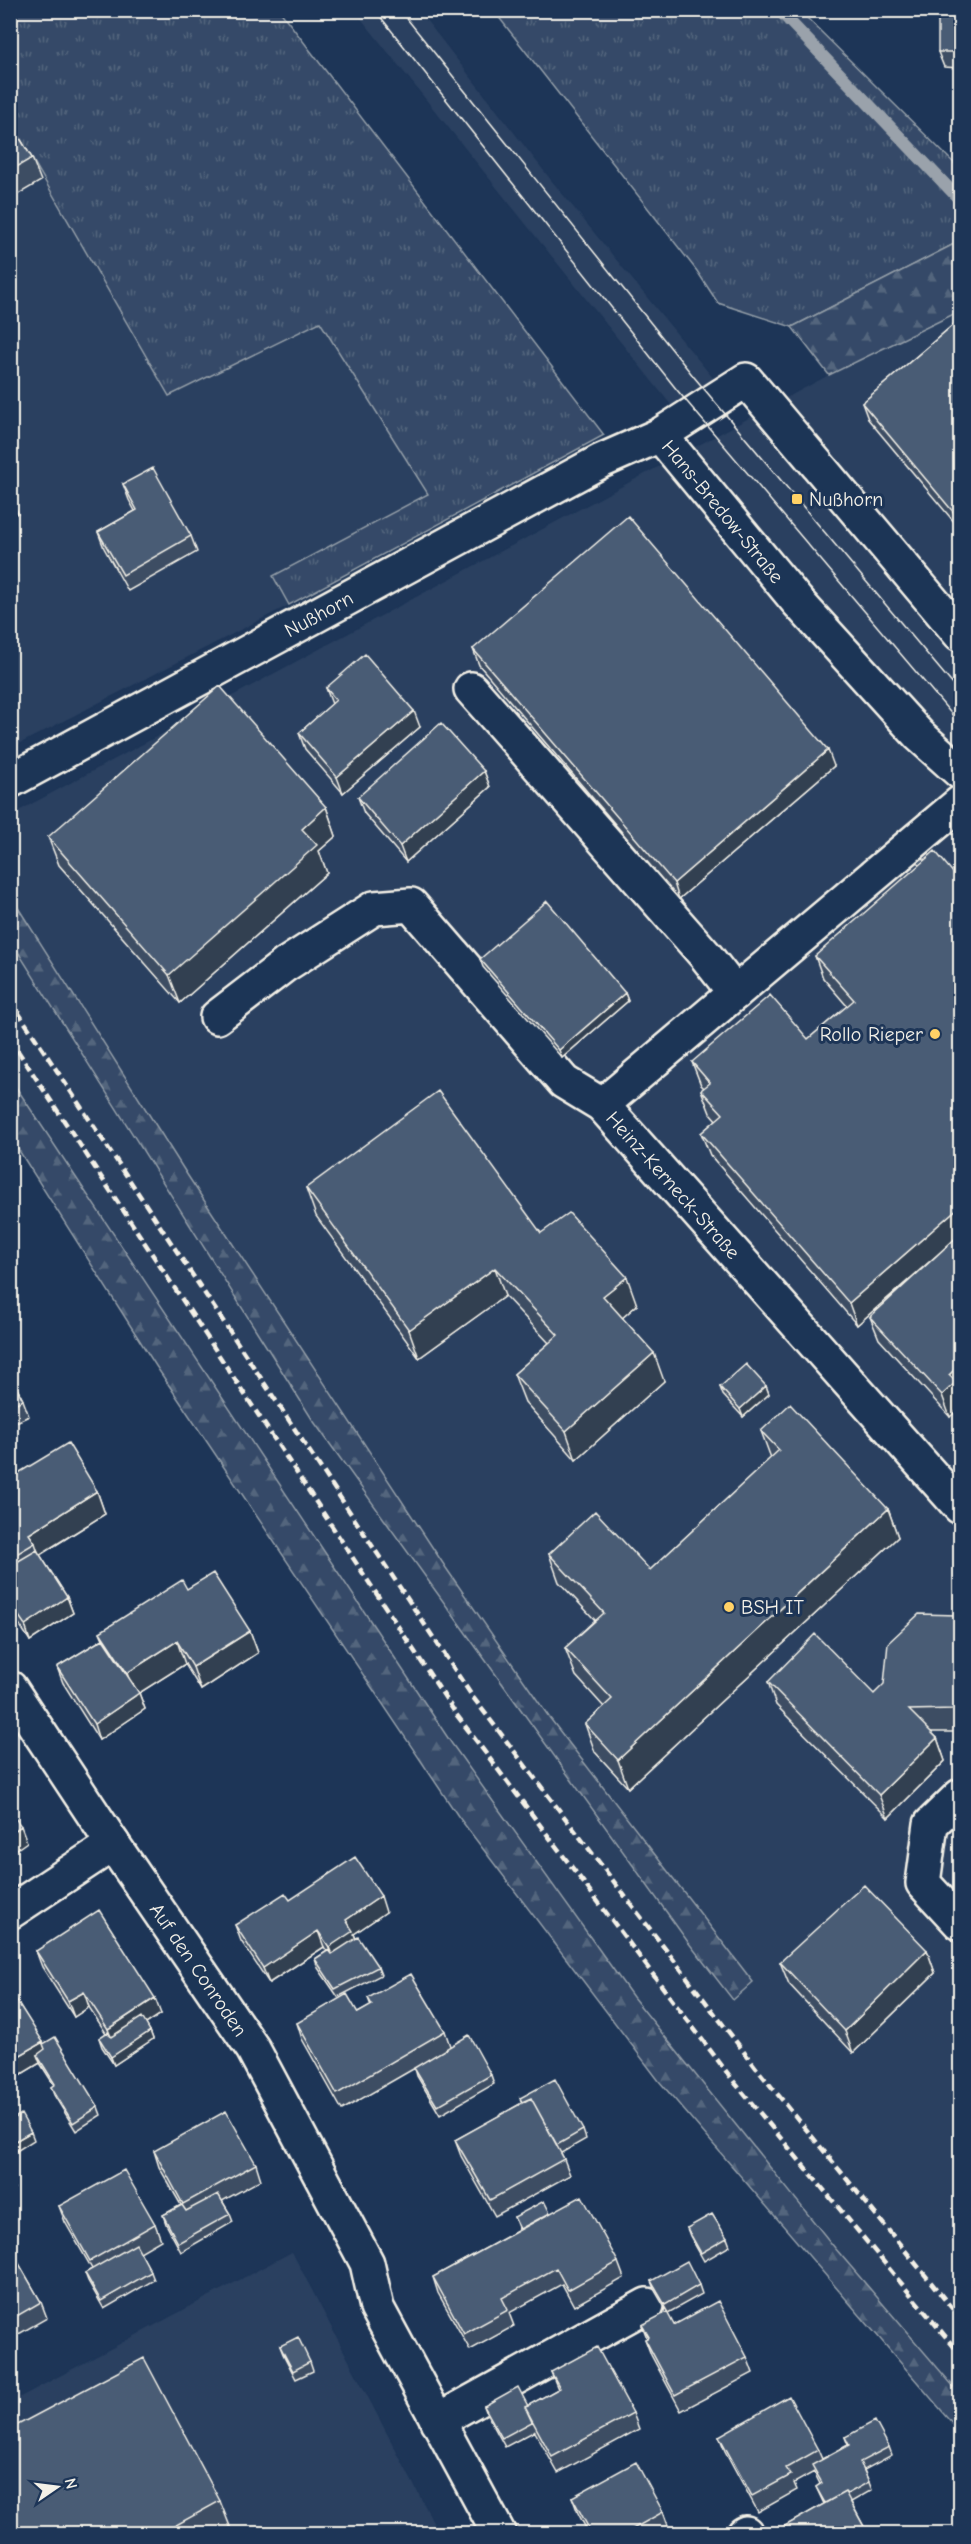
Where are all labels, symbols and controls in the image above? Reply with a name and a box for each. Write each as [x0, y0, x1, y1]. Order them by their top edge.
street label: Hans-Bredow-Straße [657, 436, 788, 588]
place label: Nußhorn [809, 488, 883, 511]
marker: Nußhorn [790, 492, 804, 506]
street label: Nußhorn [281, 587, 357, 642]
place label: Rollo Rieper [820, 1023, 923, 1046]
marker: Rollo Rieper [928, 1027, 942, 1041]
street label: Heinz-Kerneck-Straße [601, 1107, 745, 1264]
place label: BSH IT [741, 1596, 804, 1619]
marker: BSH IT [722, 1600, 736, 1614]
street label: Auf den Conroden [145, 1899, 252, 2041]
north arrow [27, 2457, 87, 2517]
text: N [61, 2476, 81, 2491]

